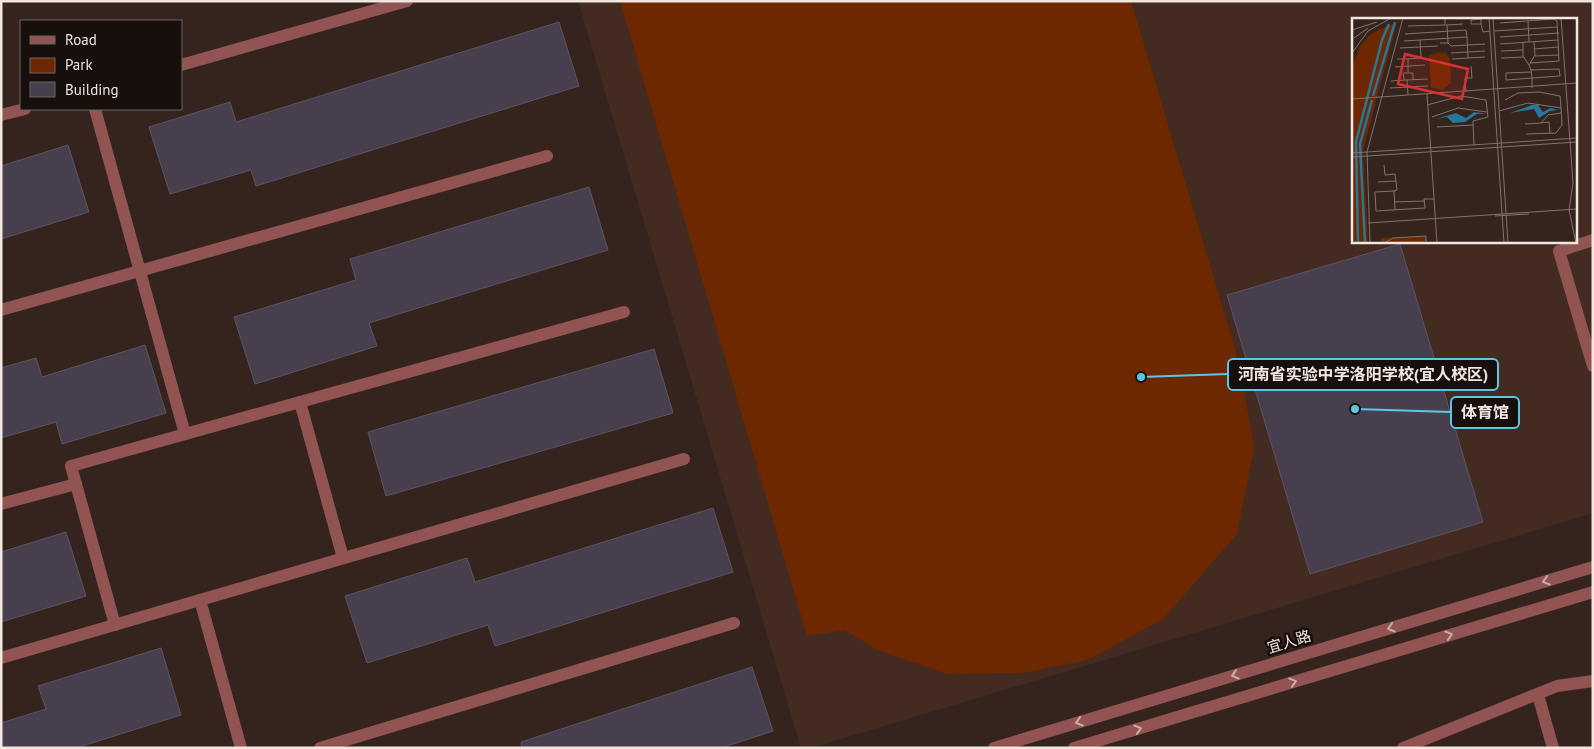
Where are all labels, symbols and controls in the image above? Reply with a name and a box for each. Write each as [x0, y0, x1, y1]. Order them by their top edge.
inset map [1352, 18, 1576, 242]
legend [20, 20, 182, 110]
text: Road [65, 30, 97, 49]
text: Park [65, 55, 93, 74]
text: Building [65, 80, 119, 99]
callout: 河南省实验中学洛阳学校(宜人校区) [1228, 359, 1498, 390]
text: 河南省实验中学洛阳学校(宜人校区) [1238, 364, 1488, 384]
callout: 体育馆 [1451, 397, 1519, 428]
text: 体育馆 [1461, 402, 1509, 422]
one-way arrow [1542, 575, 1551, 585]
one-way arrow [1387, 622, 1395, 632]
street label: 宜人路 [1265, 626, 1313, 657]
one-way arrow [1444, 631, 1453, 641]
one-way arrow [1231, 669, 1240, 679]
one-way arrow [1289, 678, 1297, 688]
one-way arrow [1076, 716, 1084, 726]
one-way arrow [1133, 724, 1141, 734]

